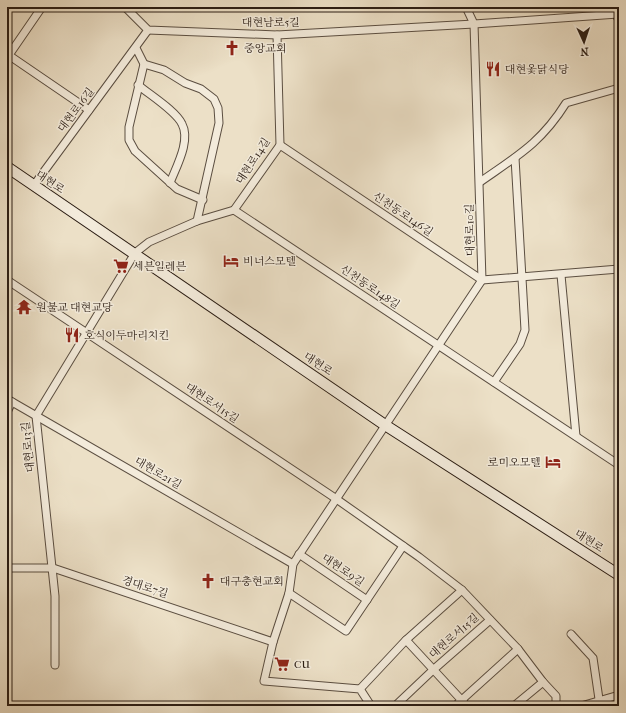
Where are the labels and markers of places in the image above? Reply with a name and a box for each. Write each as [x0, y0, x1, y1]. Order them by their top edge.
church icon: 중앙교회 [223, 39, 241, 57]
place label: 중앙교회 [244, 42, 287, 55]
restaurant icon: 대현옻닭식당 [484, 60, 502, 78]
place label: 대현옻닭식당 [505, 63, 569, 76]
hotel icon: 비너스모텔 [222, 252, 240, 270]
place label: 비너스모텔 [243, 255, 296, 268]
supermarket icon: 세븐일레븐 [112, 257, 130, 275]
place label: 세븐일레븐 [133, 260, 187, 273]
temple icon: 원불교 대현교당 [15, 298, 33, 316]
place label: 원불교 대현교당 [36, 301, 113, 314]
restaurant icon: 호식이두마리치킨 [63, 326, 81, 344]
place label: 호식이두마리치킨 [84, 329, 169, 342]
hotel icon: 로미오모텔 [544, 453, 562, 471]
place label: 로미오모텔 [488, 456, 541, 469]
church icon: 대구충현교회 [199, 572, 217, 590]
place label: 대구충현교회 [220, 575, 284, 588]
supermarket icon: CU [273, 655, 291, 673]
place label: CU [294, 658, 310, 671]

